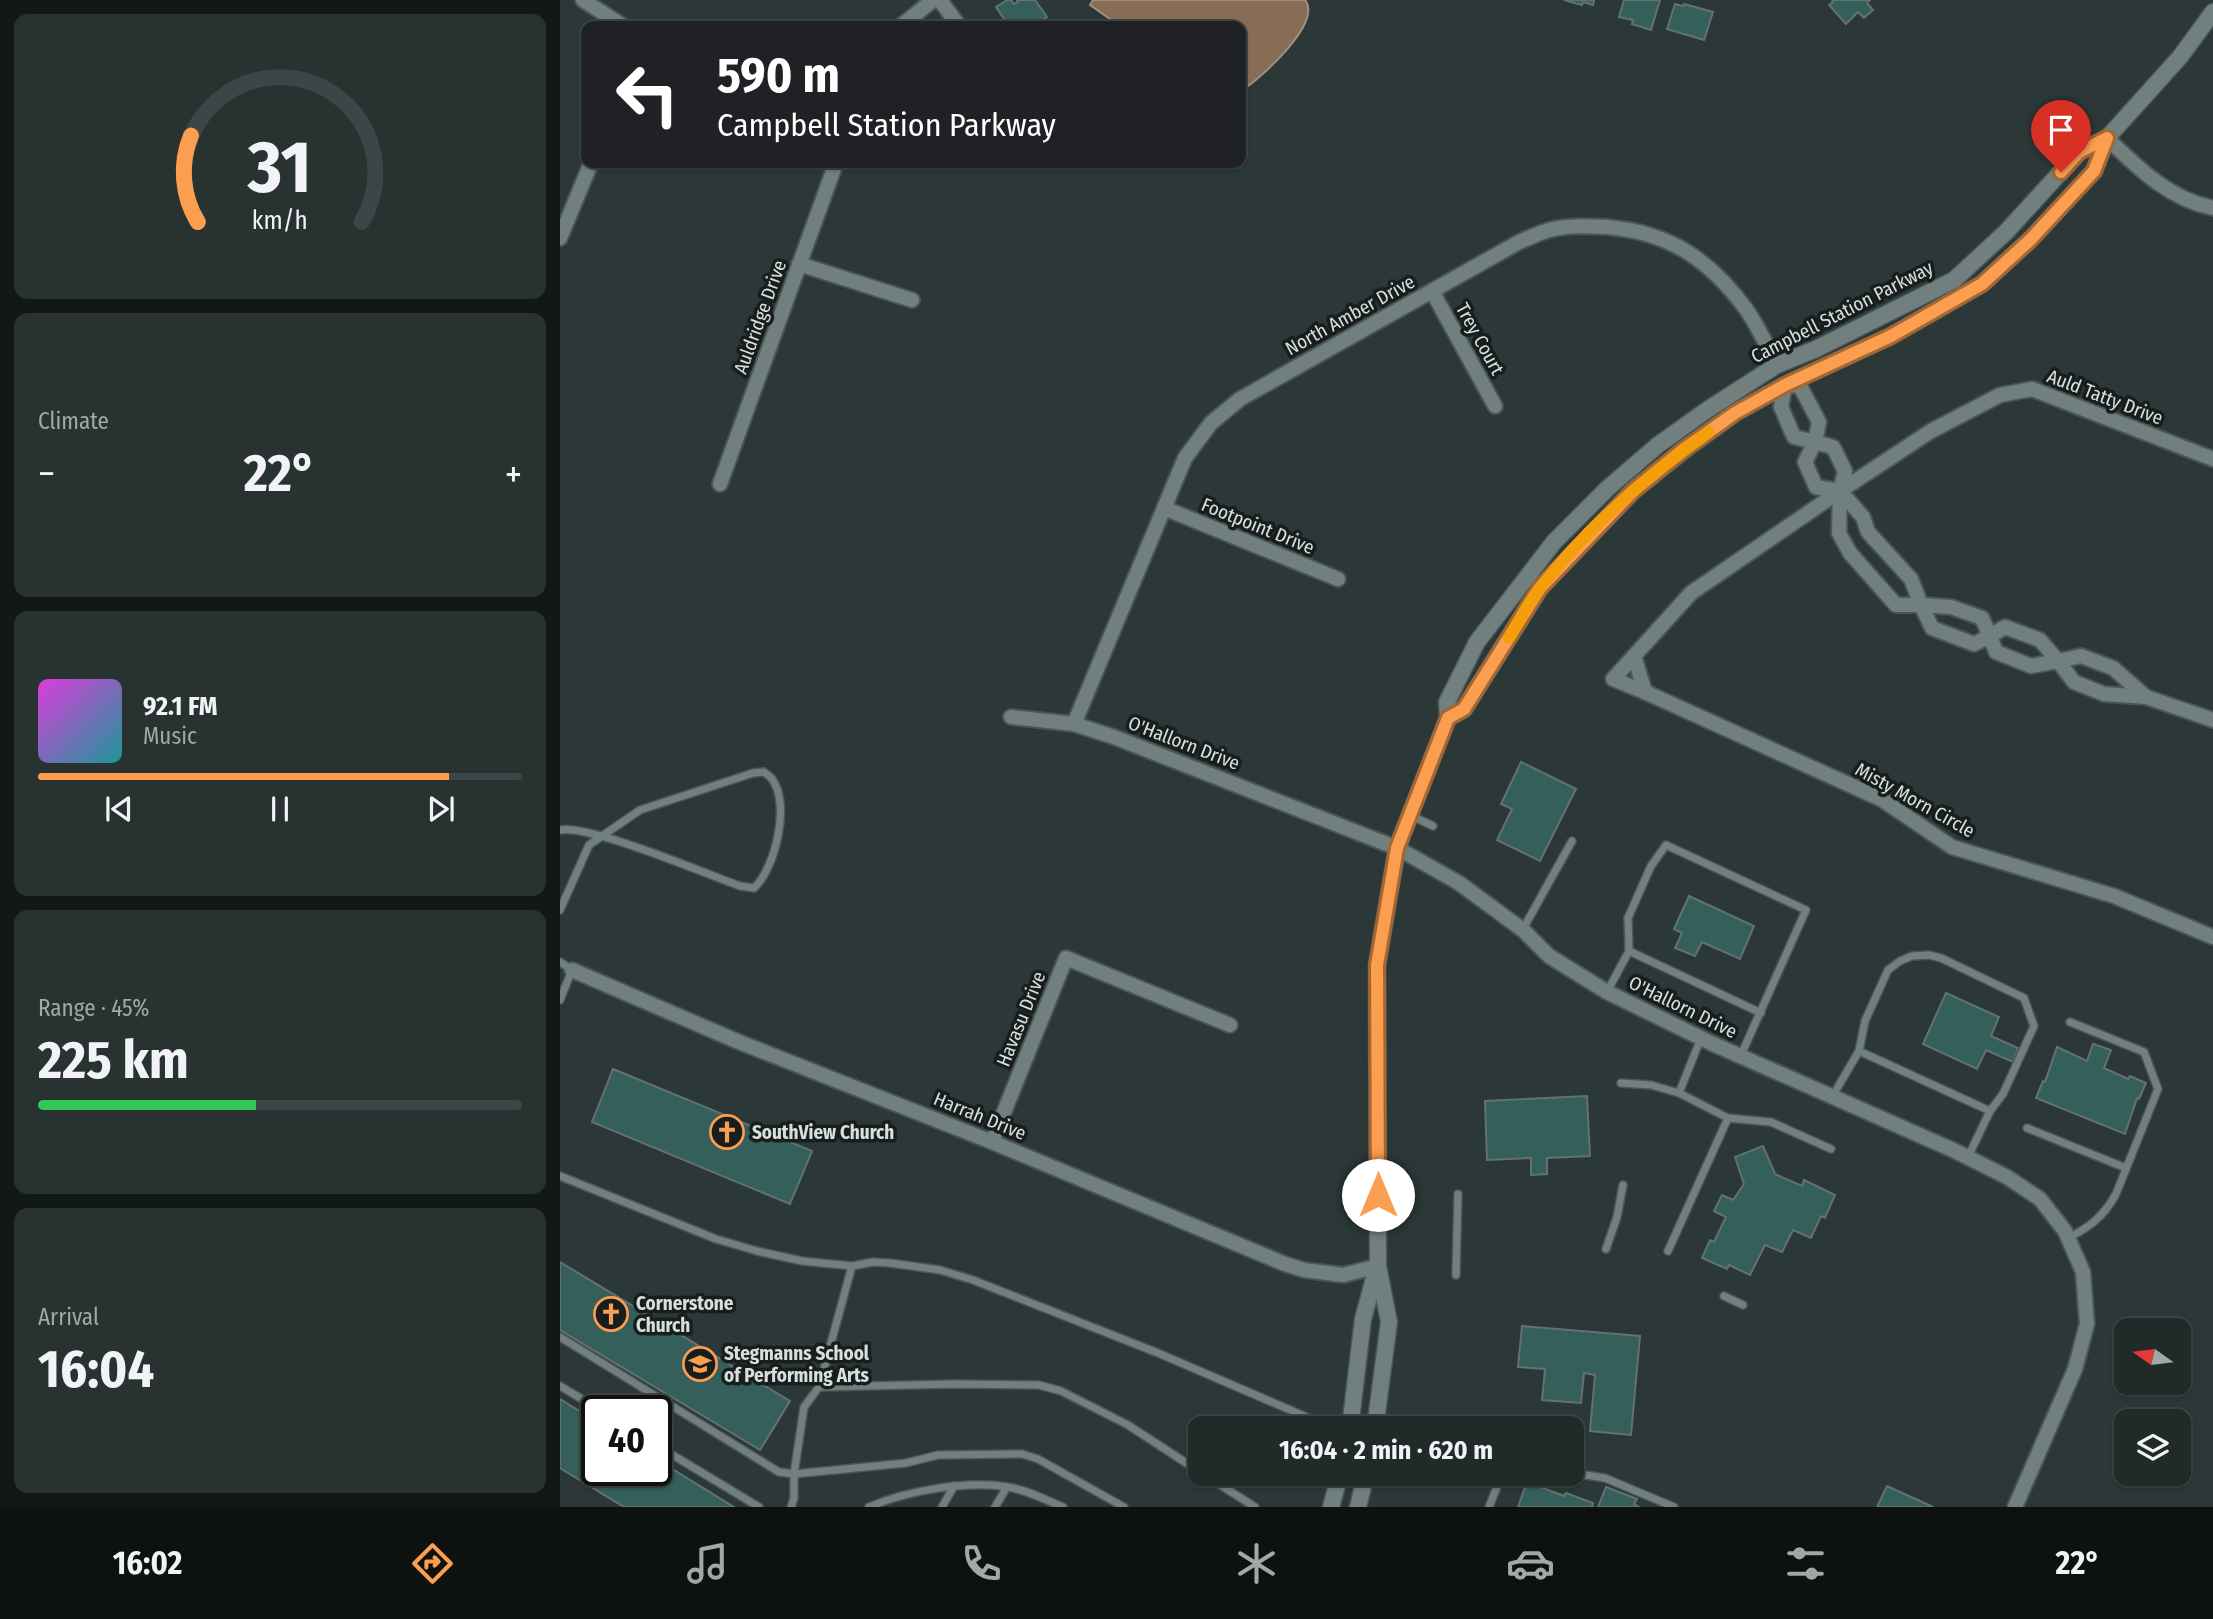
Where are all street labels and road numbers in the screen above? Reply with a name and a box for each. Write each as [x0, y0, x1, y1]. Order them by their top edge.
street label: Campbell Station Parkway [1747, 256, 1937, 368]
street label: Auldridge Drive [729, 257, 791, 377]
street label: North Amber Drive [1281, 270, 1419, 360]
street label: Trey Court [1451, 299, 1509, 380]
street label: Auld Tatty Drive [2044, 364, 2166, 430]
street label: Footpoint Drive [1198, 493, 1318, 559]
street label: O'Hallorn Drive [1125, 711, 1243, 775]
street label: Misty Morn Circle [1851, 758, 1979, 842]
street label: Havasu Drive [991, 968, 1051, 1070]
street label: O'Hallorn Drive [1625, 971, 1741, 1043]
street label: Harrah Drive [930, 1087, 1030, 1145]

